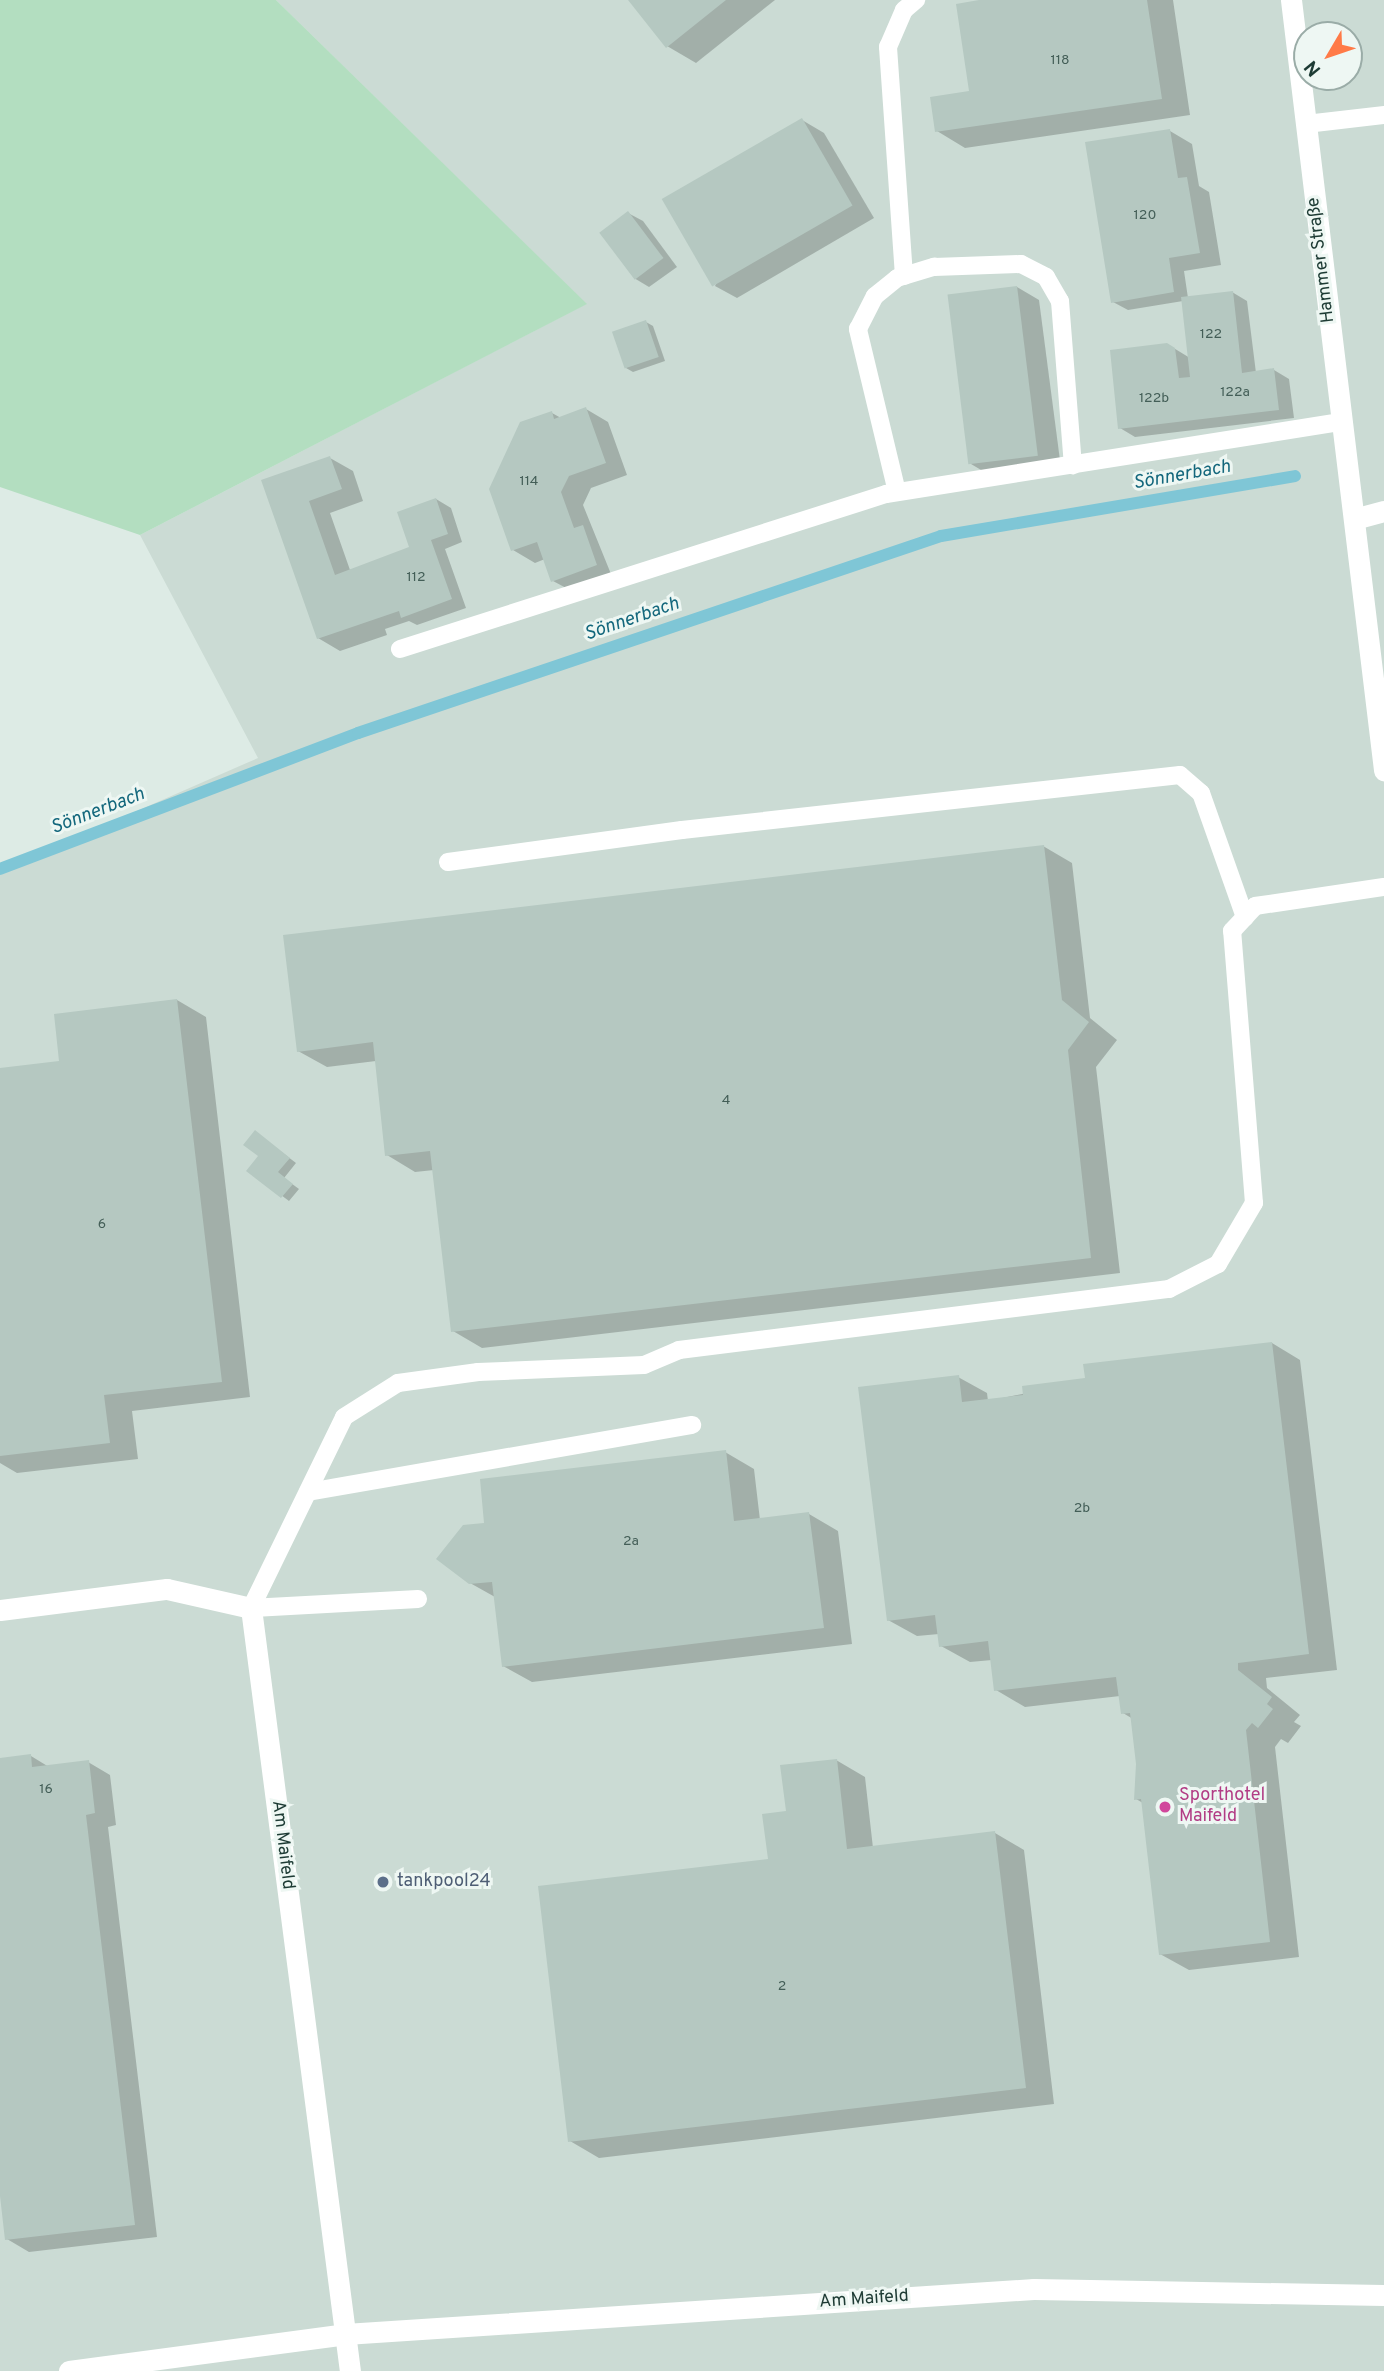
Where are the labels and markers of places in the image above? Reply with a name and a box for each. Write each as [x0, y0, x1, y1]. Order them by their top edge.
place label: Sporthotel Maifeld [1179, 1786, 1265, 1828]
marker: Sporthotel Maifeld [1157, 1799, 1173, 1815]
place label: tankpool24 [397, 1871, 491, 1893]
marker: tankpool24 [375, 1874, 391, 1890]

